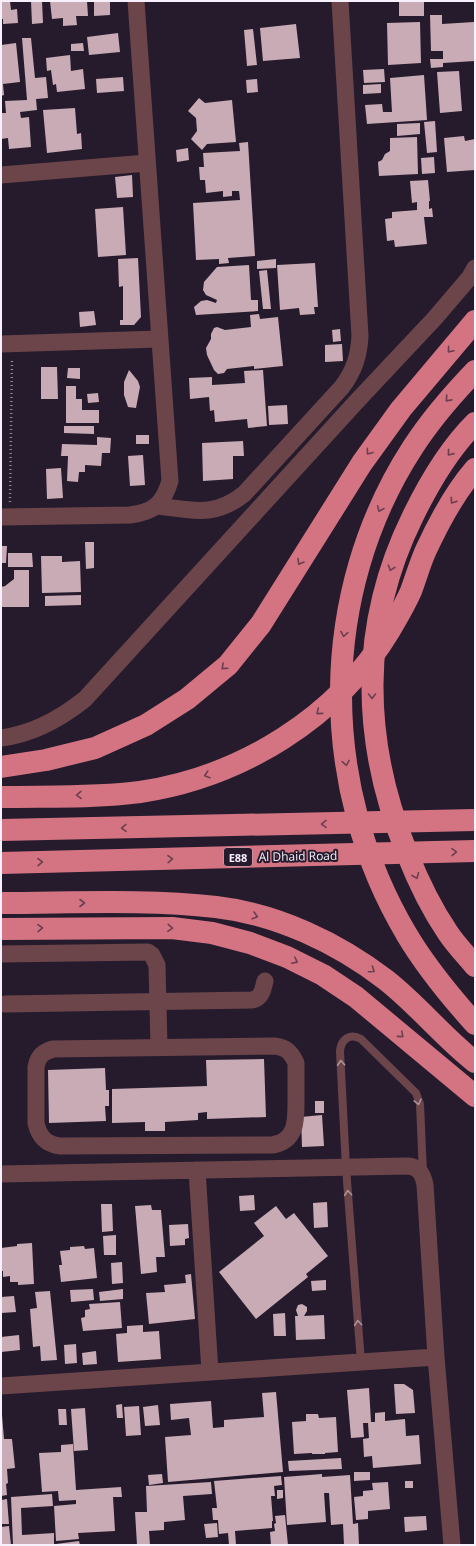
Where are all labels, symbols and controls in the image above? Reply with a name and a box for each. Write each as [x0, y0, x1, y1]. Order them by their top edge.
one-way arrow [447, 346, 454, 353]
one-way arrow [446, 394, 453, 402]
one-way arrow [367, 448, 374, 455]
one-way arrow [448, 449, 455, 456]
one-way arrow [450, 497, 458, 504]
one-way arrow [376, 505, 384, 512]
one-way arrow [297, 558, 305, 565]
one-way arrow [388, 565, 396, 572]
one-way arrow [340, 630, 349, 637]
one-way arrow [221, 663, 229, 670]
one-way arrow [368, 693, 376, 699]
one-way arrow [316, 707, 323, 714]
one-way arrow [341, 760, 350, 766]
one-way arrow [203, 771, 210, 779]
one-way arrow [76, 791, 82, 799]
one-way arrow [321, 819, 327, 828]
one-way arrow [121, 824, 127, 832]
street label: Al Dhaid Road [259, 847, 337, 865]
one-way arrow [451, 847, 457, 856]
road number: E88 [224, 848, 252, 866]
one-way arrow [167, 855, 173, 863]
one-way arrow [37, 858, 43, 866]
one-way arrow [411, 871, 419, 879]
one-way arrow [79, 899, 85, 907]
one-way arrow [251, 911, 258, 919]
one-way arrow [37, 924, 43, 933]
one-way arrow [167, 924, 173, 933]
one-way arrow [291, 956, 298, 964]
one-way arrow [368, 965, 375, 973]
one-way arrow [396, 1031, 404, 1038]
one-way arrow [336, 1060, 345, 1066]
one-way arrow [414, 1099, 422, 1105]
one-way arrow [343, 1190, 352, 1196]
one-way arrow [354, 1320, 363, 1326]

